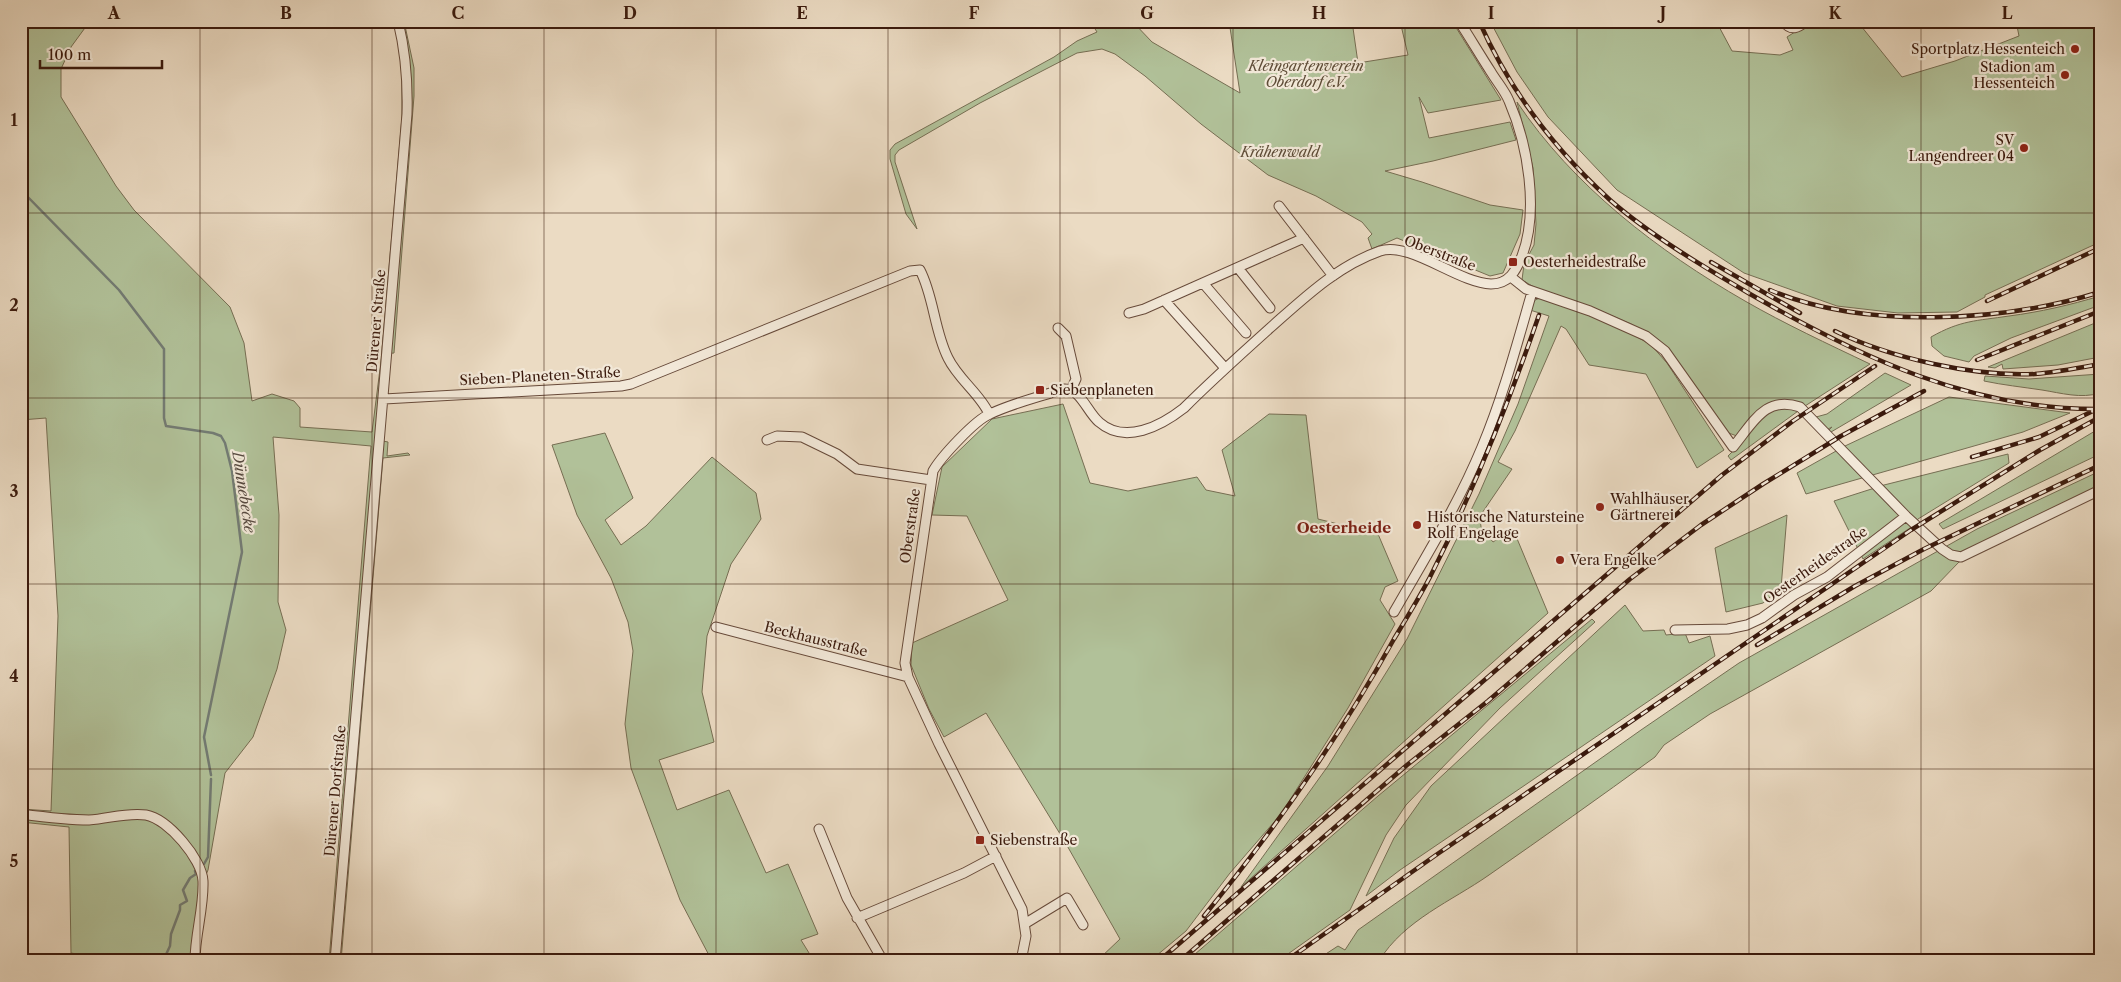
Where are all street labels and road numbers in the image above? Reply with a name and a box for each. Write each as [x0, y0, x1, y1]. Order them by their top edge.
street label: Oberstraße [1401, 231, 1479, 275]
street label: Dürener Straße [363, 269, 389, 373]
street label: Sieben-Planeten-Straße [459, 363, 621, 389]
street label: Oberstraße [896, 487, 924, 565]
street label: Oesterheidestraße [1759, 522, 1871, 608]
street label: Beckhausstraße [763, 617, 870, 661]
street label: Dürener Dorfstraße [320, 724, 350, 857]

